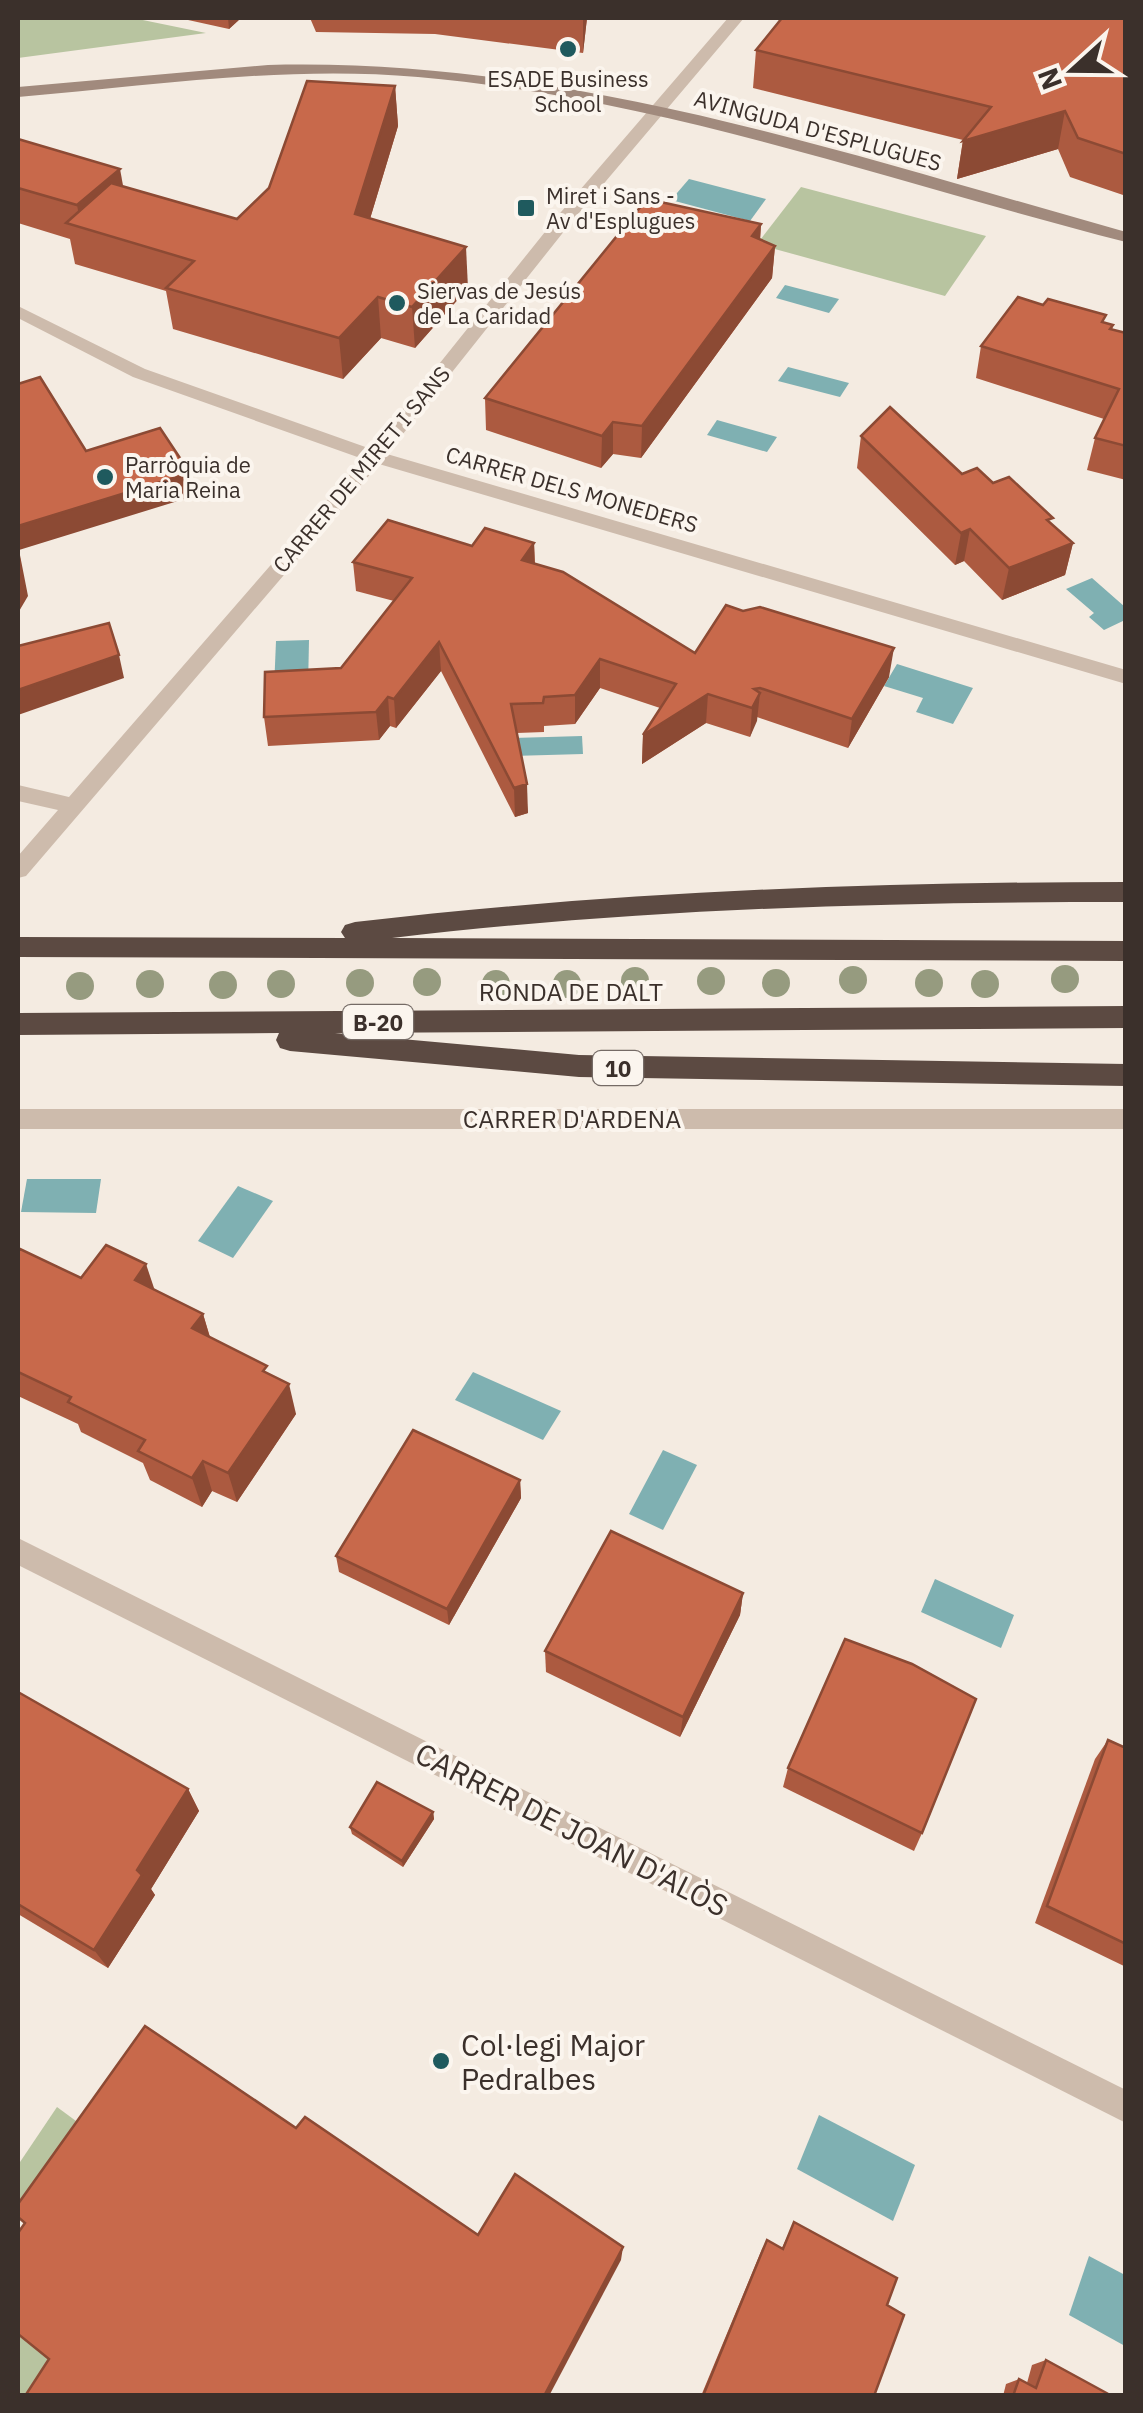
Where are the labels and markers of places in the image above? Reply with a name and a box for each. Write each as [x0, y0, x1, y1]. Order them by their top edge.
marker: ESADE Business School [557, 38, 579, 60]
place label: ESADE Business School [487, 64, 649, 118]
place label: Miret i Sans - Av d'Esplugues [546, 181, 695, 235]
marker: Miret i Sans - Av d'Esplugues [515, 197, 537, 219]
place label: Siervas de Jesús de La Caridad [417, 276, 581, 330]
marker: Siervas de Jesús de La Caridad [386, 292, 408, 314]
place label: Parròquia de Maria Reina [125, 450, 251, 504]
marker: Parròquia de Maria Reina [94, 466, 116, 488]
place label: Col·legi Major Pedralbes [461, 2025, 645, 2098]
marker: Col·legi Major Pedralbes [430, 2050, 452, 2072]

